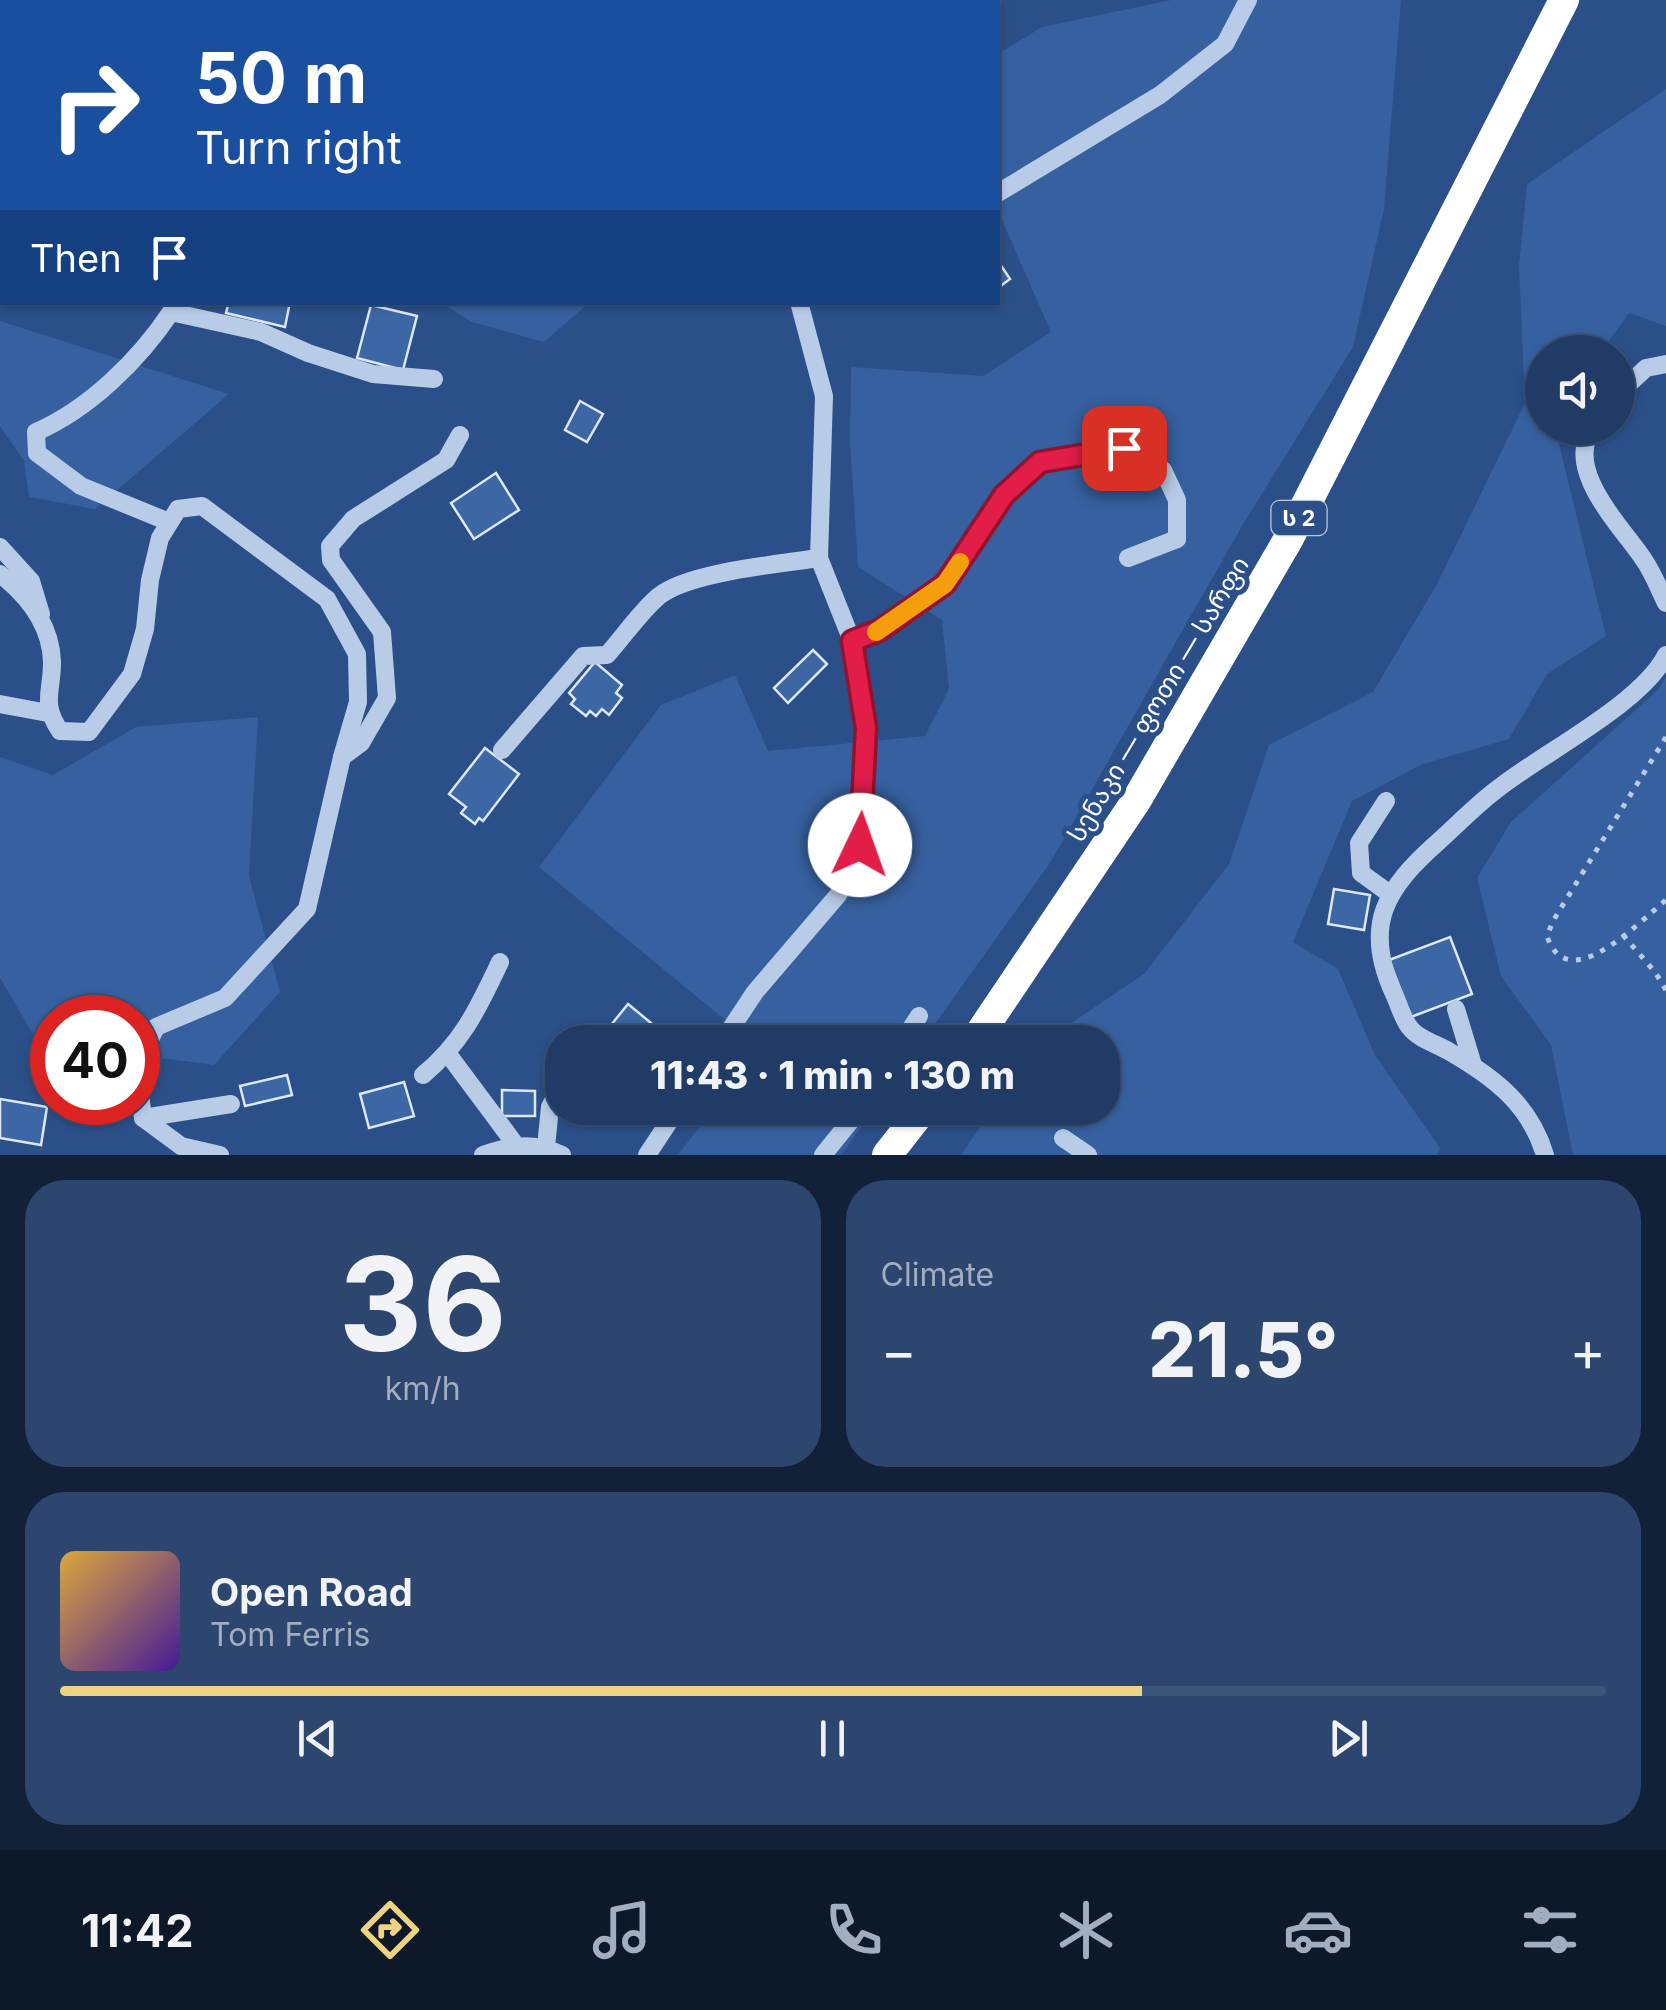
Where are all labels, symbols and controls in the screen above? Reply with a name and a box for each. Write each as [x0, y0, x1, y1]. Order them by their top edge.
text: 50 m [195, 35, 367, 120]
icon: right [30, 40, 160, 170]
text: Turn right [195, 120, 402, 175]
icon: arrive [142, 230, 197, 285]
text: Then [30, 235, 122, 281]
map controls [1525, 335, 1635, 445]
button: sound [1525, 335, 1635, 445]
pin [1082, 406, 1167, 491]
icon: arrive [1097, 421, 1152, 476]
road number: ს 2 [1272, 501, 1326, 535]
street label: სენაკი — ფოთი — სარფი [1061, 551, 1255, 847]
position arrow [808, 793, 912, 897]
speed limit sign: 40 [30, 995, 160, 1125]
text: 11:43 · 1 min · 130 m [650, 1052, 1015, 1098]
text: 36 [339, 1225, 507, 1382]
text: Climate [881, 1255, 994, 1294]
text: 21.5° [1148, 1304, 1338, 1395]
text: − [881, 1318, 917, 1384]
text: + [1570, 1318, 1606, 1384]
text: km/h [385, 1369, 461, 1408]
text: Open Road [210, 1569, 413, 1615]
text: Tom Ferris [210, 1615, 370, 1654]
icon: previous [290, 1711, 345, 1766]
icon: pause [805, 1711, 860, 1766]
icon: next [1321, 1711, 1376, 1766]
icon: directions [355, 1895, 425, 1965]
icon: music [587, 1895, 657, 1965]
icon: phone [819, 1895, 889, 1965]
icon: climate [1051, 1895, 1121, 1965]
icon: car [1283, 1895, 1353, 1965]
icon: filters [1515, 1895, 1585, 1965]
text: 11:42 [81, 1903, 194, 1958]

